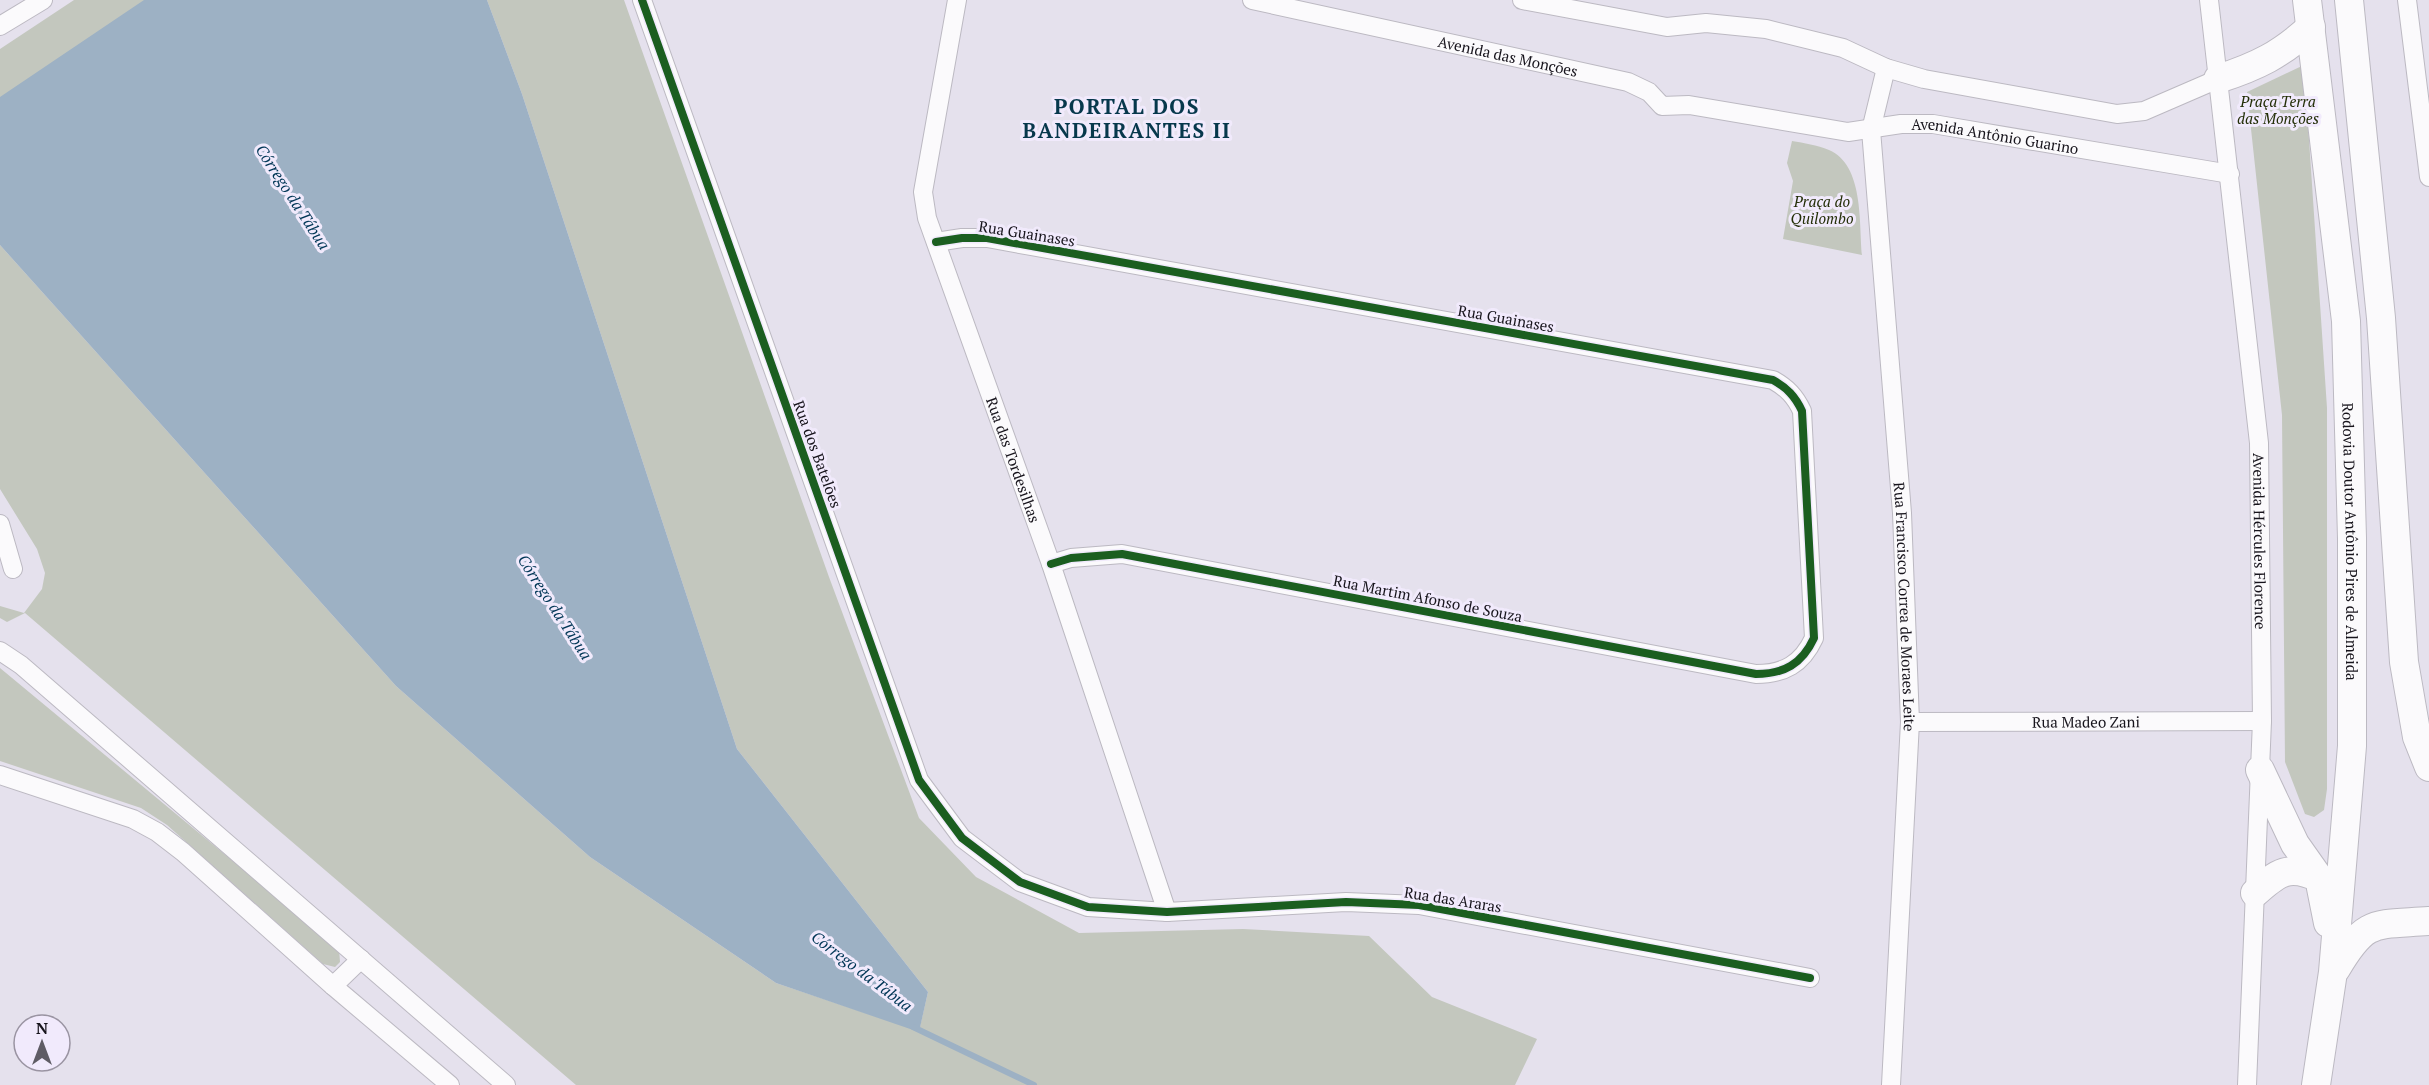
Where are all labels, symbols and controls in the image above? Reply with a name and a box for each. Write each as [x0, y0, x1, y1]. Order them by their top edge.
street label: Avenida das Monções [1436, 31, 1580, 81]
park label: Praça Terra das Monções [2237, 91, 2319, 128]
district label: PORTAL DOS BANDEIRANTES II [1023, 92, 1231, 144]
street label: Avenida Antônio Guarino [1911, 114, 2080, 158]
water label: Córrego da Tábua [251, 140, 335, 254]
park label: Praça do Quilombo [1790, 191, 1854, 228]
street label: Rua Guainases [977, 216, 1077, 250]
street label: Rua Guainases [1456, 300, 1556, 336]
street label: Rua das Tordesilhas [982, 394, 1045, 525]
street label: Rua dos Batelões [789, 398, 847, 510]
street label: Rodovia Doutor Antônio Pires de Almeida [2338, 402, 2362, 681]
street label: Avenida Hércules Florence [2249, 453, 2271, 630]
street label: Rua Francisco Correa de Moraes Leite [1890, 481, 1920, 732]
water label: Córrego da Tábua [513, 550, 597, 664]
street label: Rua Martim Afonso de Souza [1332, 570, 1525, 626]
street label: Rua Madeo Zani [2032, 711, 2140, 732]
street label: Rua das Araras [1403, 881, 1503, 917]
water label: Córrego da Tábua [807, 926, 917, 1016]
north arrow [12, 1013, 72, 1073]
text: N [36, 1017, 48, 1039]

